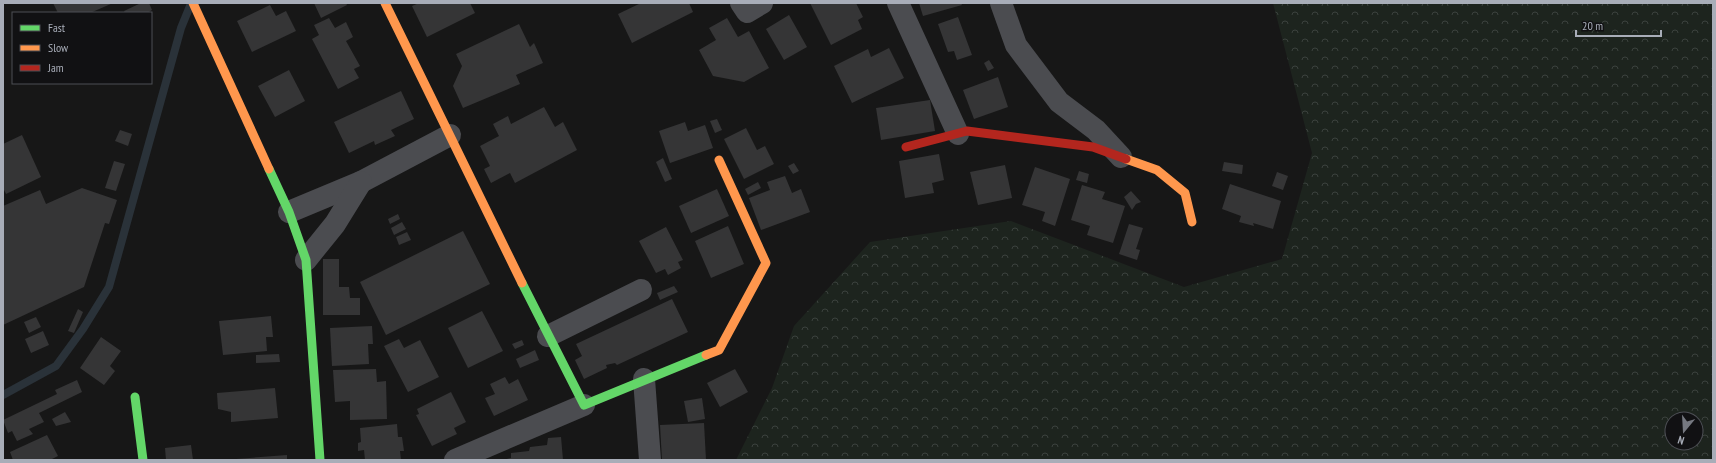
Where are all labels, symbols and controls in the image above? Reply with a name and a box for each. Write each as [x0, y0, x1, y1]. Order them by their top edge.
legend [12, 12, 152, 84]
scale bar [1576, 12, 1661, 38]
text: 20 m [1582, 18, 1603, 33]
text: Fast [48, 20, 66, 35]
text: Slow [48, 40, 69, 55]
text: Jam [47, 60, 64, 75]
north arrow [1664, 411, 1704, 451]
text: N [1676, 433, 1686, 448]

